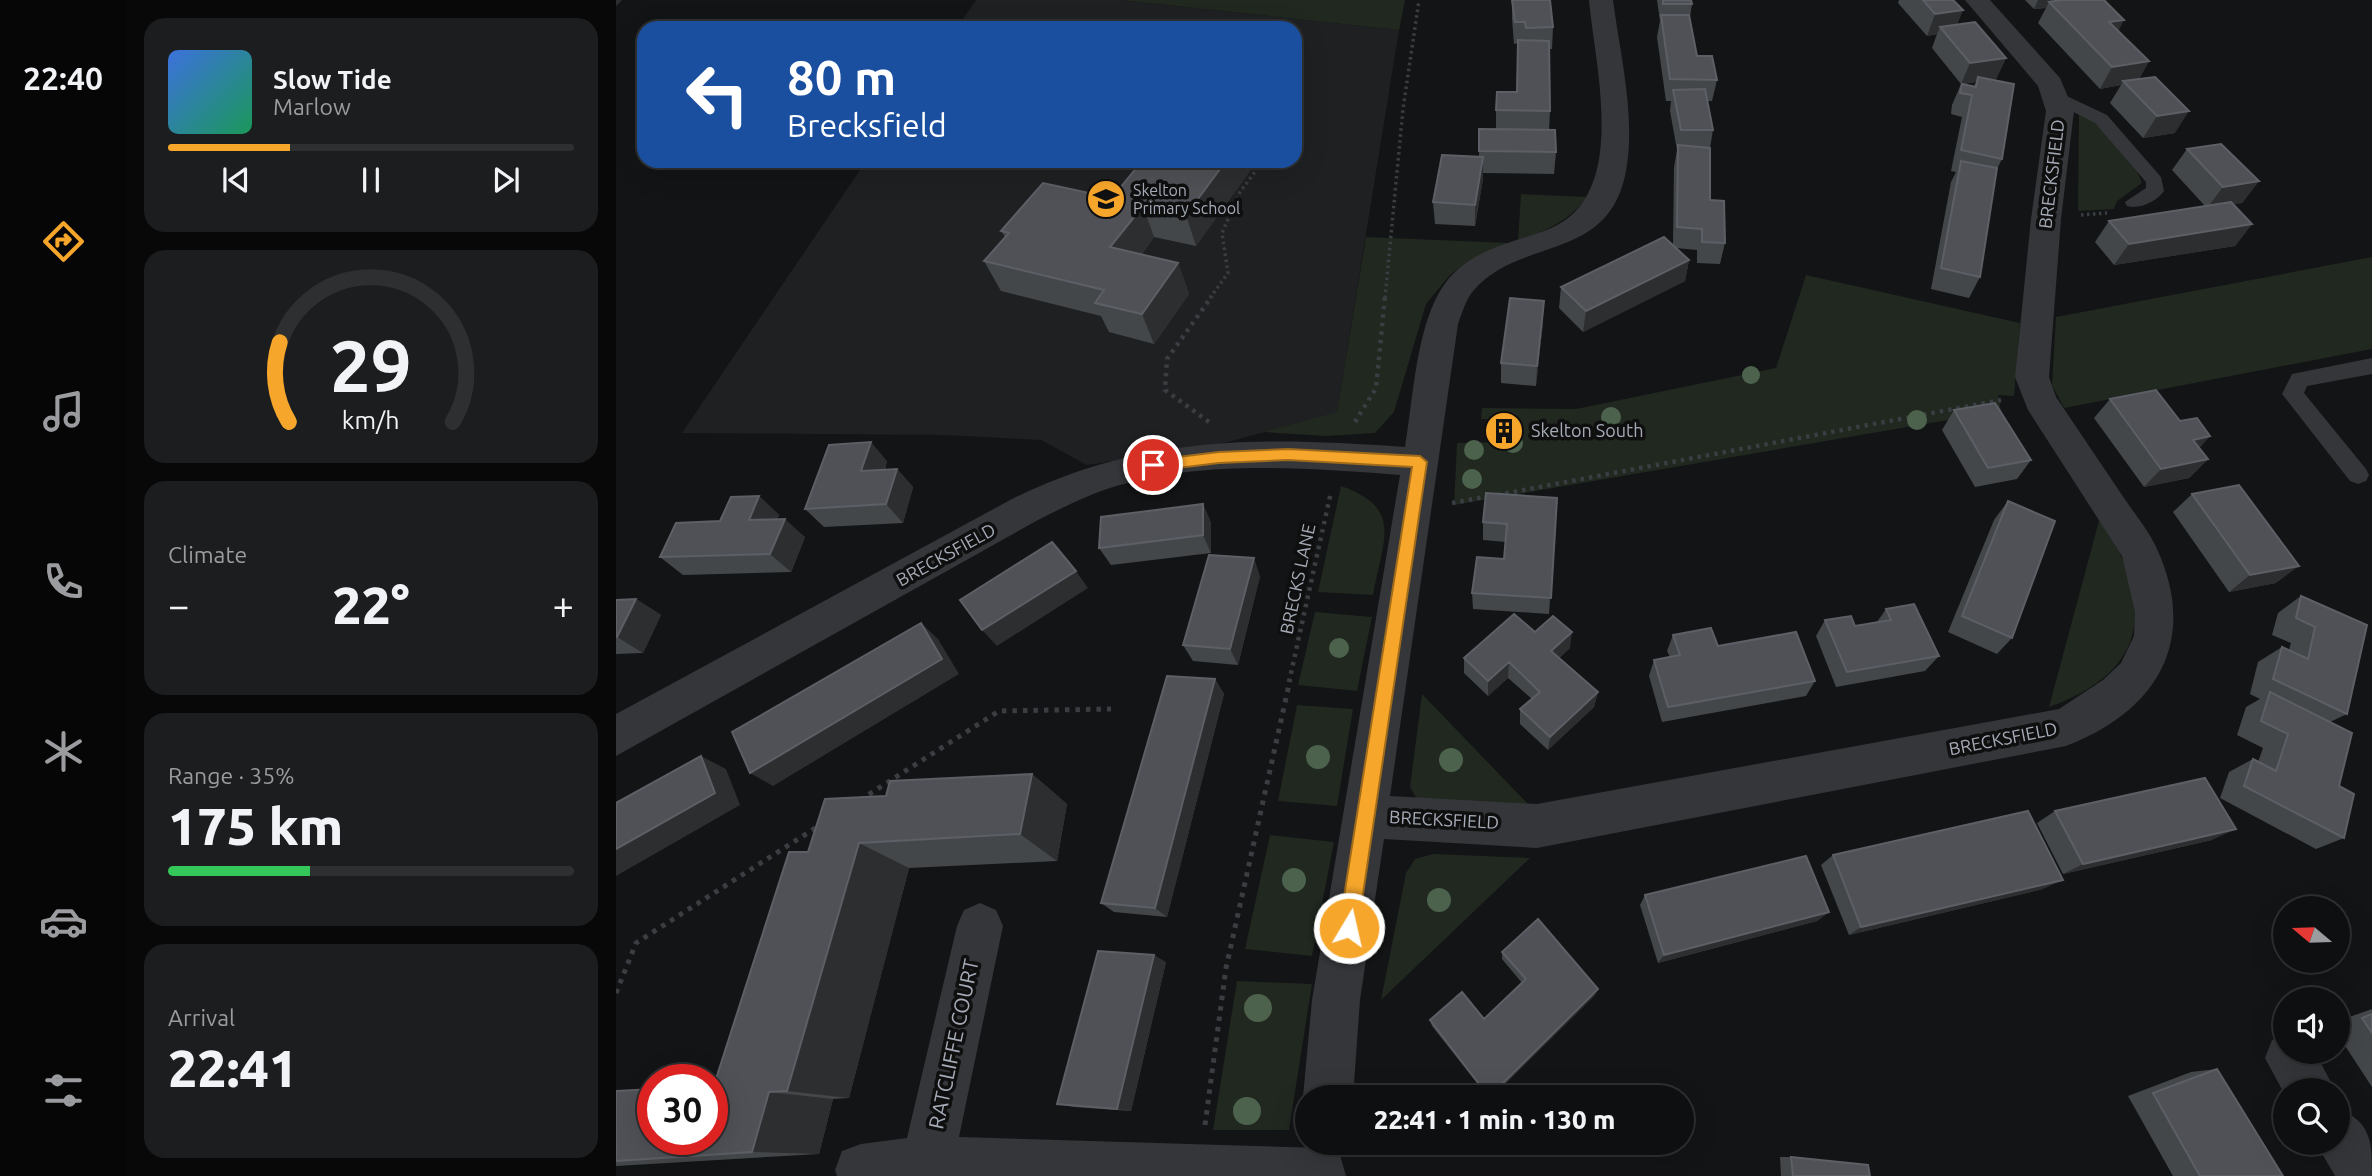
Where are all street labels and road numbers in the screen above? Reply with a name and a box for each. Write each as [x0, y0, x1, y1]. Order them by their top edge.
street label: BRECKSFIELD [2034, 118, 2068, 230]
street label: BRECKSFIELD [893, 519, 998, 590]
street label: BRECKS LANE [1276, 522, 1318, 636]
street label: BRECKSFIELD [1947, 718, 2059, 758]
street label: BRECKSFIELD [1389, 806, 1499, 832]
street label: RATCLIFFE COURT [923, 956, 983, 1131]

